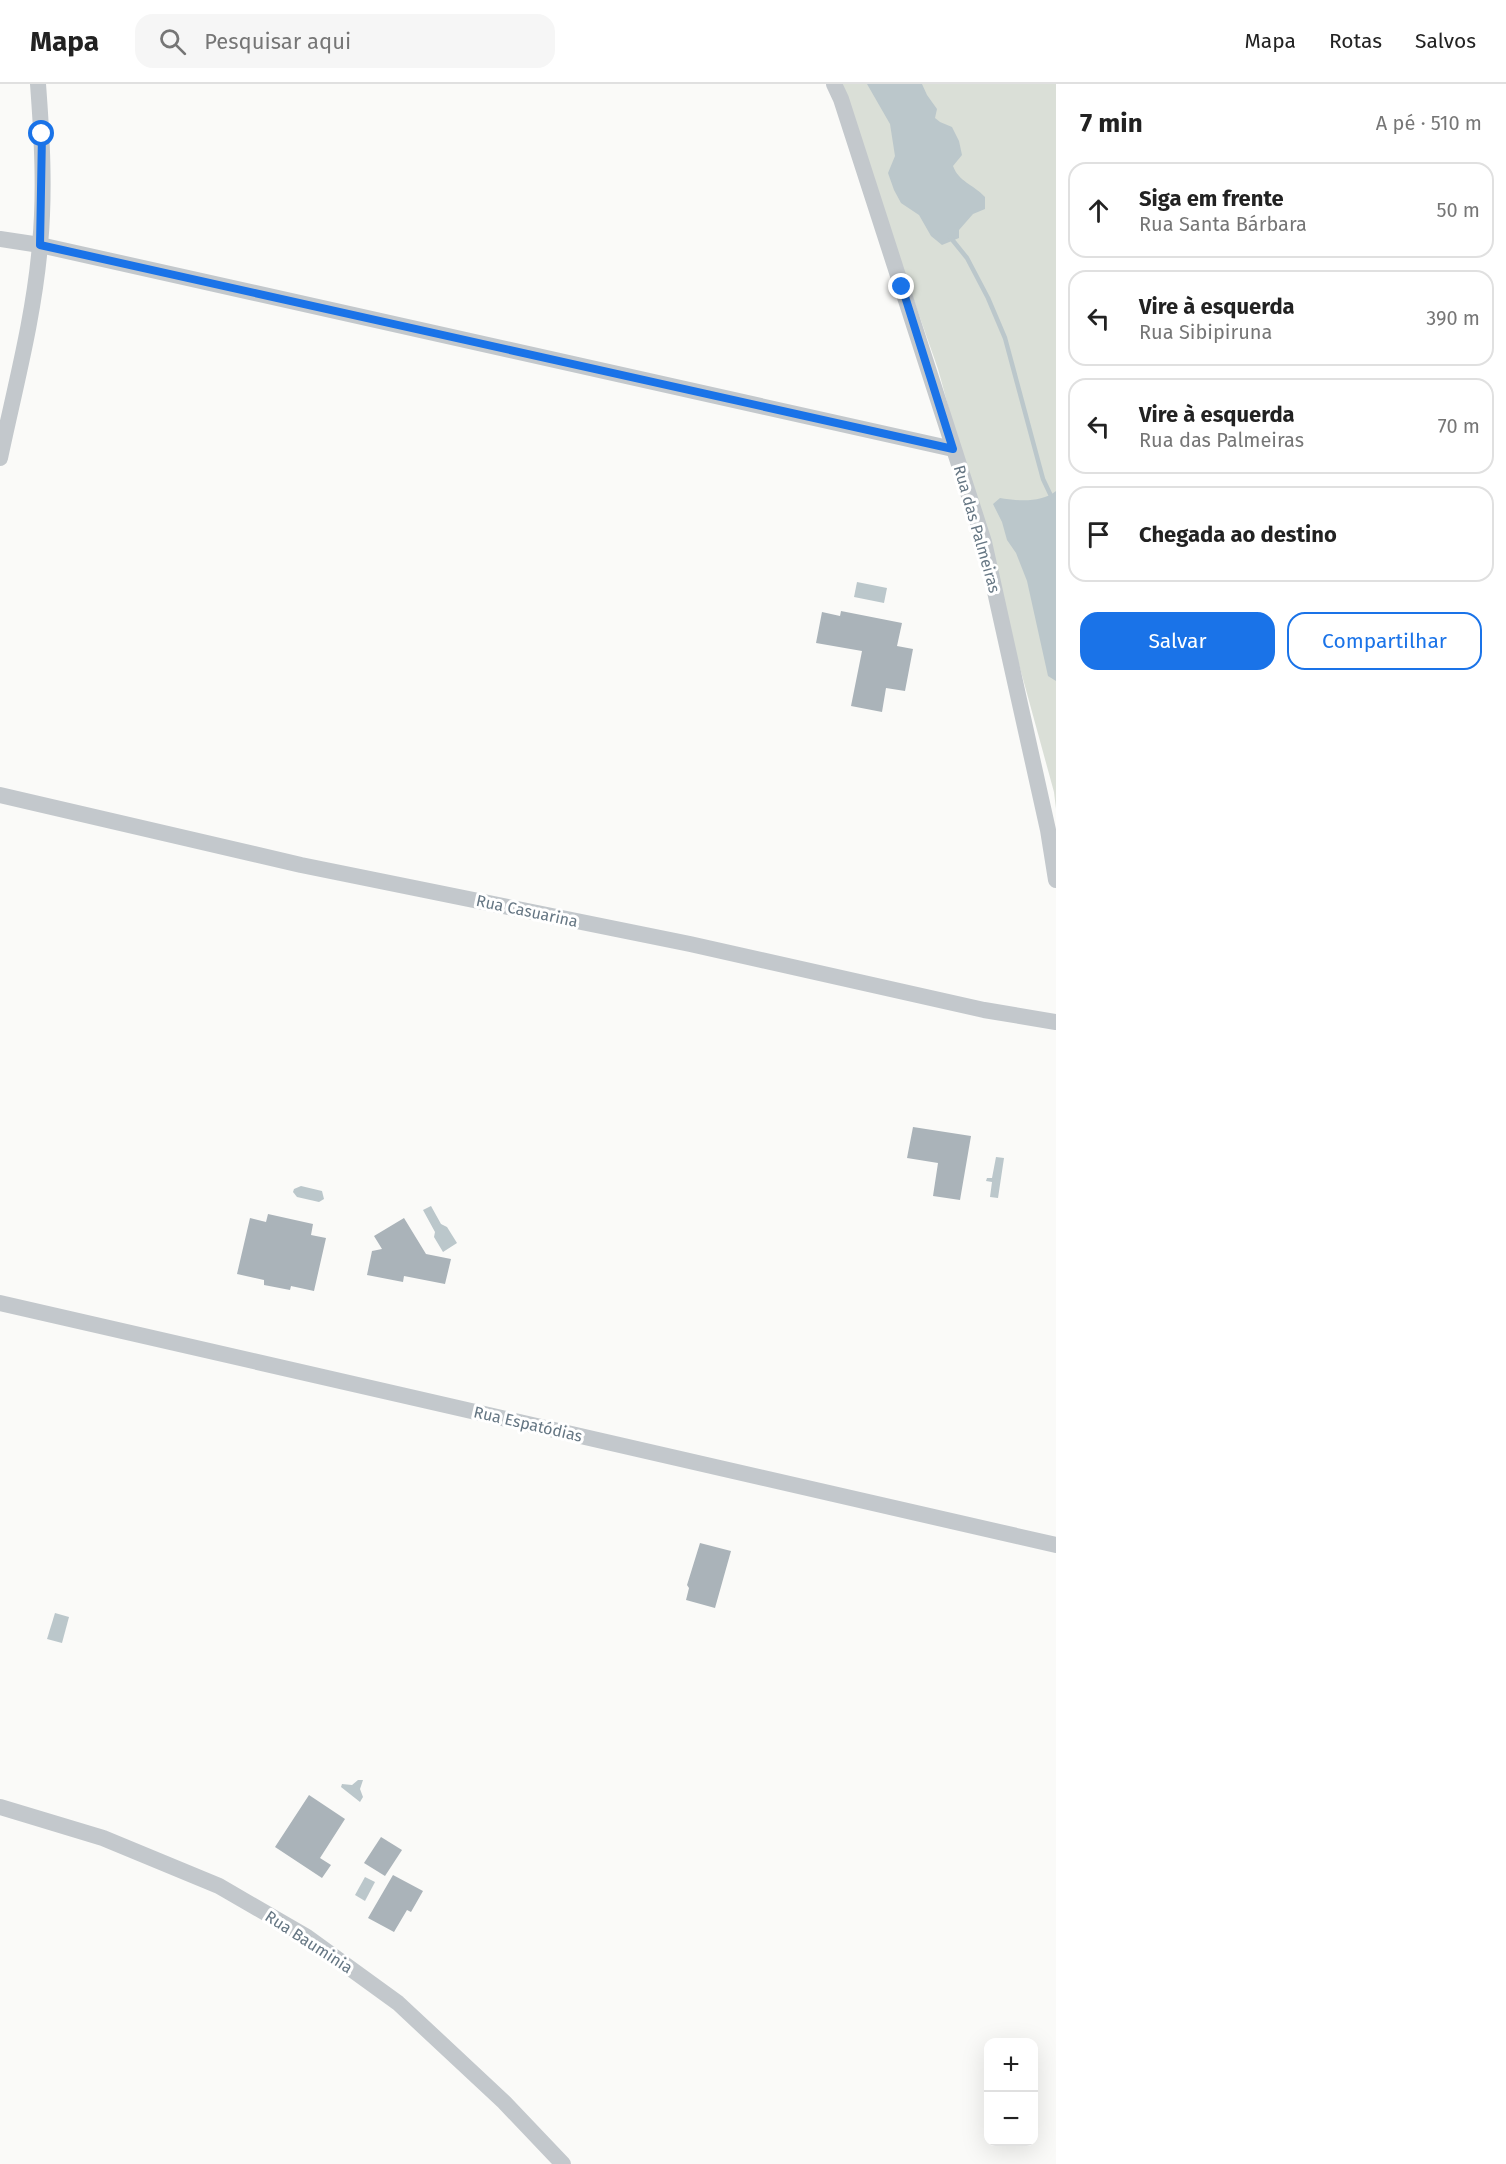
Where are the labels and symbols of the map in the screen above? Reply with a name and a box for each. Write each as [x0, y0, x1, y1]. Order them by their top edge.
route start [28, 120, 54, 146]
route end [888, 273, 914, 299]
street label: Rua das Palmeiras [950, 463, 1004, 595]
street label: Rua Casuarina [474, 891, 580, 931]
street label: Rua Espatódias [472, 1402, 584, 1446]
street label: Rua Bauminia [262, 1907, 356, 1977]

